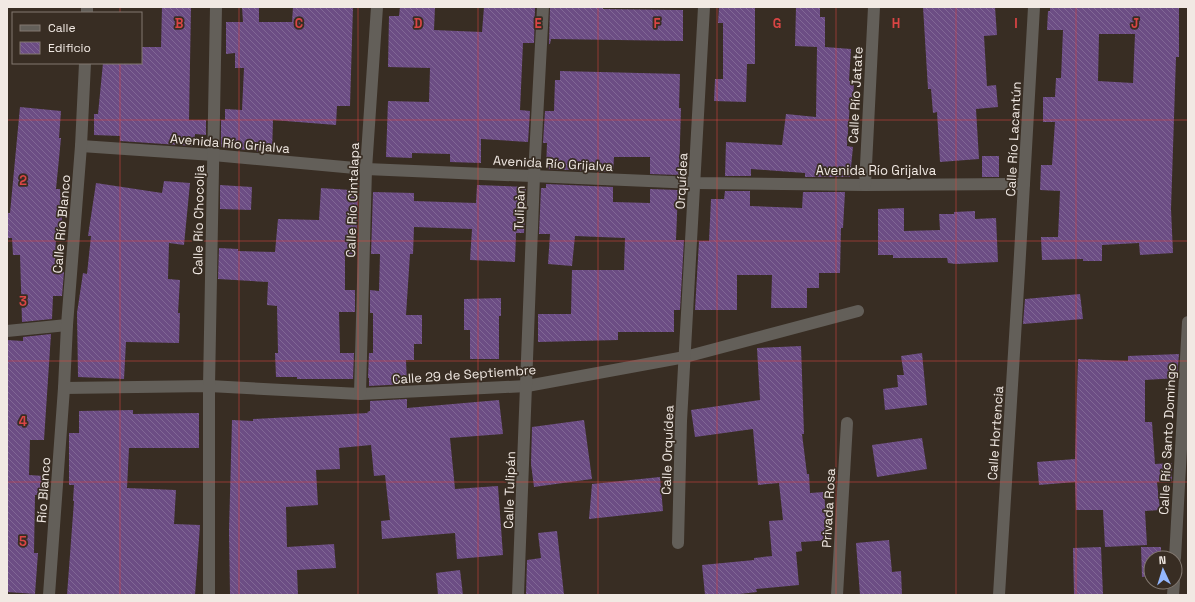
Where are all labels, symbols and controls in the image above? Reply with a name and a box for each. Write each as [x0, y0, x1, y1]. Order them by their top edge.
legend [12, 12, 142, 64]
text: B [175, 15, 184, 32]
text: C [295, 15, 303, 32]
text: D [414, 15, 423, 32]
text: E [534, 15, 542, 32]
text: F [654, 15, 661, 32]
text: G [773, 15, 781, 32]
text: H [892, 15, 900, 32]
text: I [1014, 15, 1018, 32]
text: J [1131, 15, 1139, 32]
text: Calle [48, 20, 76, 36]
text: Edificio [48, 40, 91, 56]
street label: Calle Río Jatate [844, 46, 867, 144]
street label: Calle Río Lacantún [1002, 81, 1025, 197]
street label: Avenida Río Grijalva [169, 130, 291, 157]
street label: Calle Río Cintalapa [342, 142, 363, 258]
street label: Avenida Río Grijalva [492, 152, 614, 175]
street label: Orquídea [672, 152, 691, 210]
street label: Avenida Río Grijalva [816, 162, 937, 179]
street label: Calle Río Chocolja [189, 164, 208, 275]
text: 2 [19, 172, 27, 189]
street label: Calle Río Blanco [49, 174, 74, 274]
street label: Tulipàn [510, 185, 529, 231]
text: 3 [19, 293, 27, 310]
street label: Calle 29 de Septiembre [391, 361, 537, 388]
street label: Calle Río Santo Domingo [1155, 363, 1180, 515]
street label: Calle Hortencia [984, 385, 1007, 481]
street label: Calle Orquídea [657, 404, 678, 495]
text: 4 [19, 413, 27, 430]
street label: Calle Tulipán [500, 451, 519, 529]
street label: Río Blanco [33, 457, 54, 523]
street label: Privada Rosa [818, 467, 839, 548]
text: 5 [19, 533, 27, 550]
north arrow [1143, 550, 1183, 590]
text: N [1158, 553, 1166, 567]

